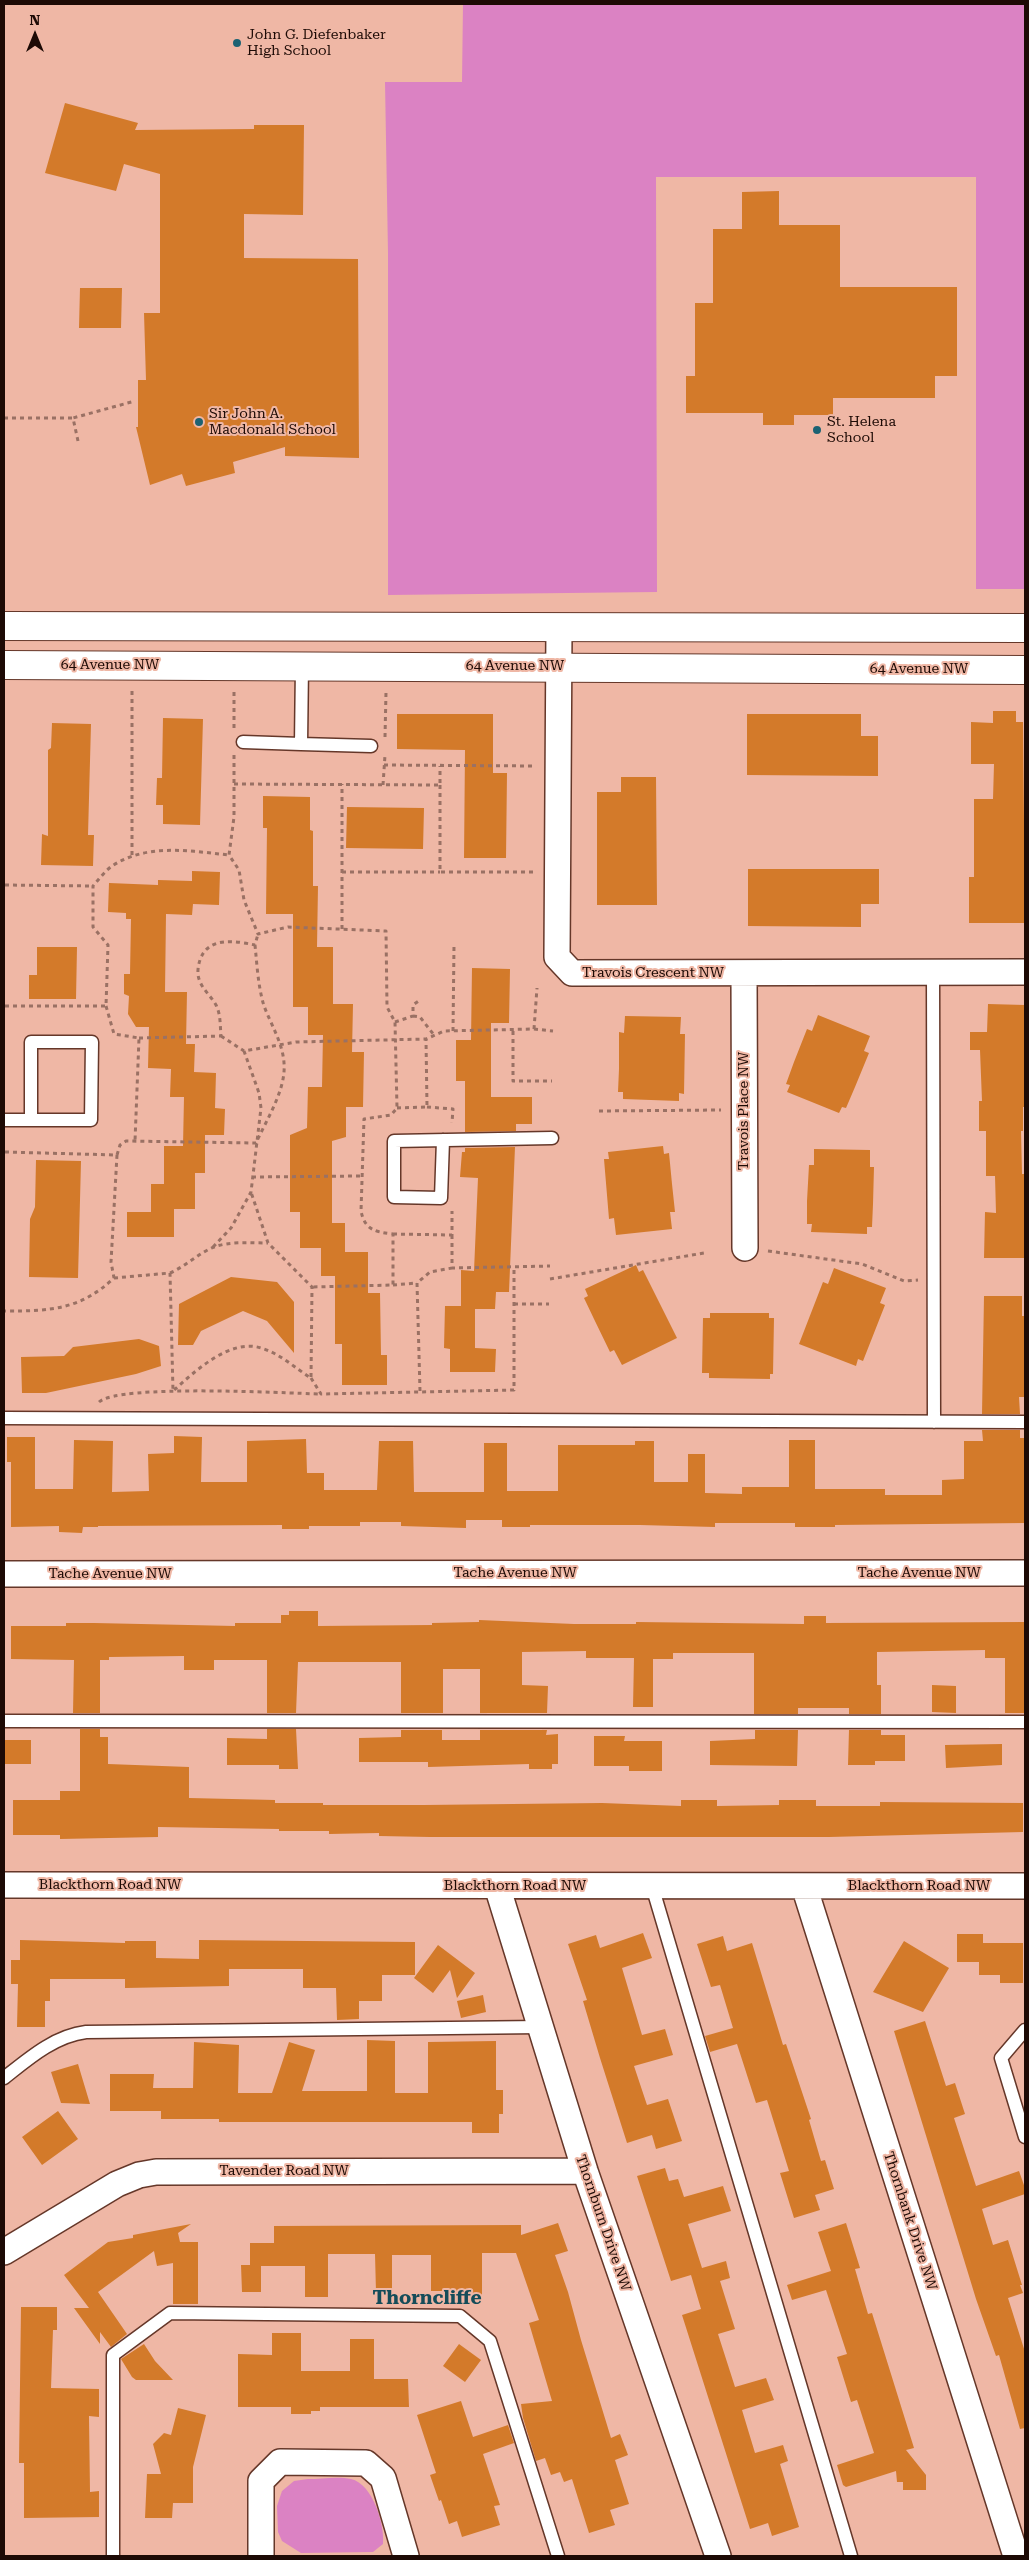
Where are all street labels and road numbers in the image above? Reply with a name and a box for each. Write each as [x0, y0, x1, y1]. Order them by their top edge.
street label: 64 Avenue NW [61, 657, 159, 673]
street label: 64 Avenue NW [466, 658, 564, 674]
street label: 64 Avenue NW [870, 661, 968, 677]
street label: Travois Crescent NW [582, 965, 724, 981]
street label: Travois Place NW [736, 1052, 752, 1170]
street label: Tache Avenue NW [453, 1565, 577, 1581]
street label: Tache Avenue NW [857, 1565, 981, 1581]
street label: Tache Avenue NW [48, 1566, 172, 1582]
street label: Blackthorn Road NW [39, 1877, 181, 1893]
street label: Blackthorn Road NW [444, 1878, 586, 1894]
street label: Blackthorn Road NW [848, 1878, 990, 1894]
street label: Thornbank Drive NW [880, 2150, 940, 2292]
street label: Thornburn Drive NW [572, 2153, 634, 2293]
street label: Tavender Road NW [219, 2163, 349, 2179]

